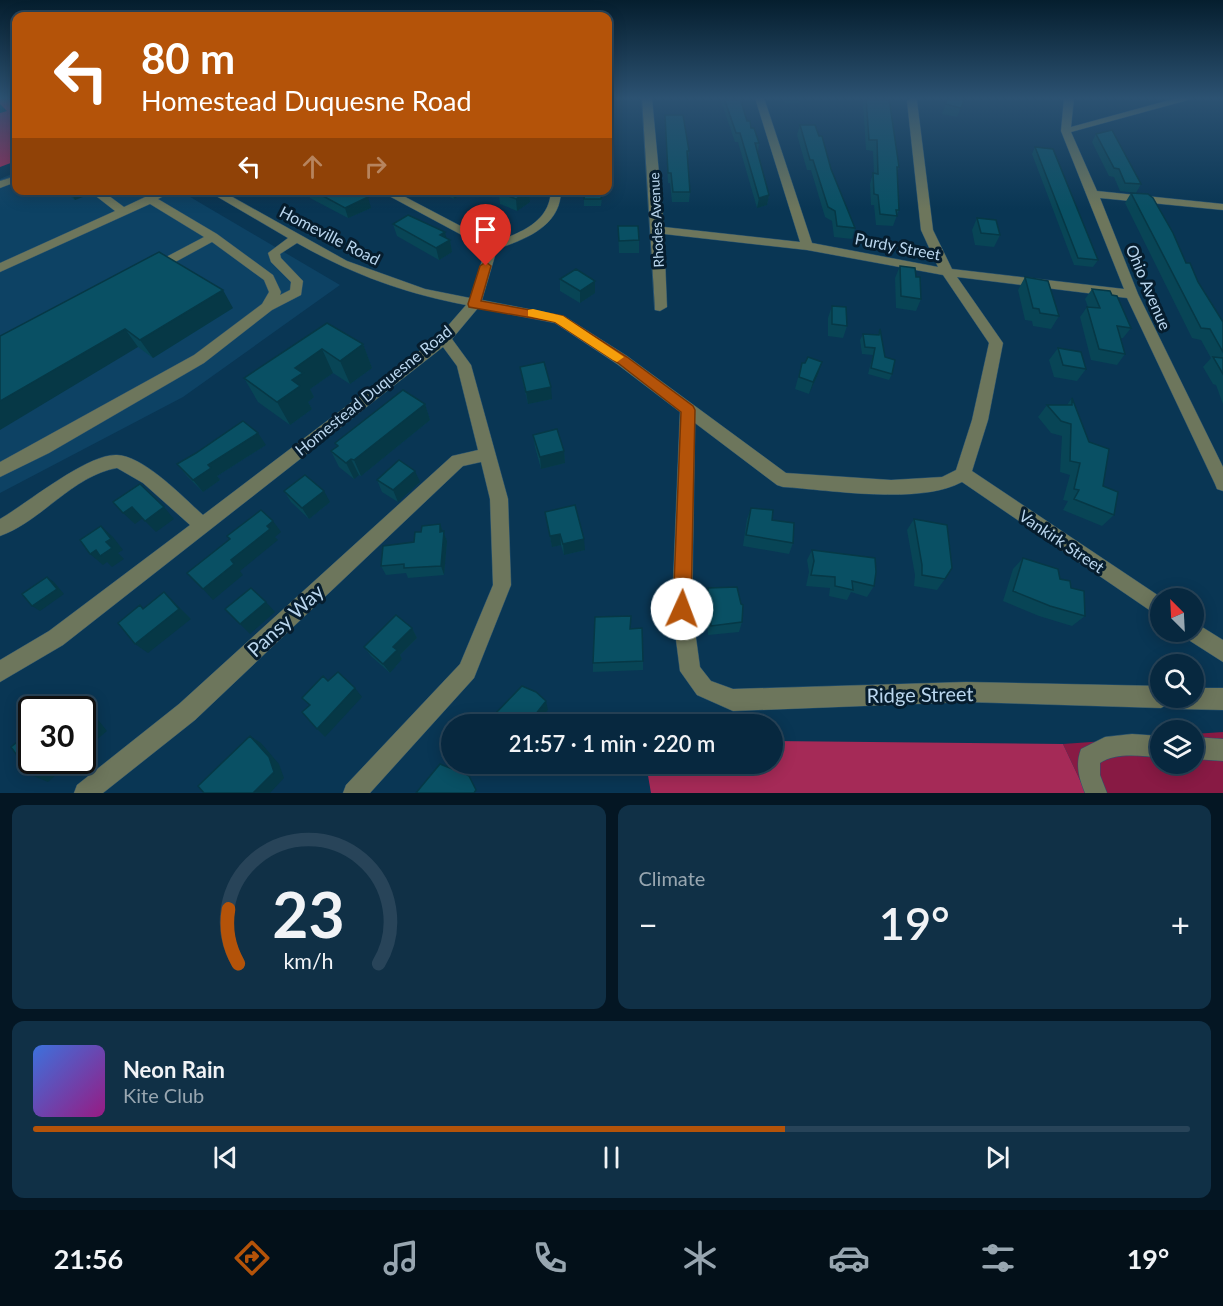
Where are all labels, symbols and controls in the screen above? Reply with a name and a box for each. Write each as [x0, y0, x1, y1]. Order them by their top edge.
text: 80 m [141, 33, 235, 83]
icon: left [42, 36, 120, 114]
text: Homestead Duquesne Road [141, 84, 472, 117]
icon: left [233, 150, 266, 183]
icon: ahead [296, 150, 329, 183]
icon: right [359, 150, 392, 183]
street label: Rhodes Avenue [645, 172, 667, 268]
street label: Homeville Road [277, 202, 383, 268]
pin [460, 204, 511, 266]
icon: arrive [469, 213, 502, 246]
street label: Purdy Street [853, 228, 943, 264]
street label: Ohio Avenue [1122, 241, 1176, 333]
street label: Homestead Duquesne Road [291, 321, 455, 459]
street label: Vankirk Street [1016, 506, 1108, 577]
position arrow [650, 577, 714, 641]
street label: Pansy Way [242, 578, 329, 661]
north arrow [1150, 588, 1204, 642]
map controls [1150, 588, 1204, 774]
button: search [1150, 654, 1204, 708]
street label: Ridge Street [866, 681, 974, 707]
speed limit sign: 30 [18, 696, 96, 774]
button: layers [1150, 720, 1204, 774]
text: 21:57 · 1 min · 220 m [509, 730, 715, 757]
text: Climate [639, 866, 705, 890]
text: 23 [273, 876, 345, 951]
text: 19° [879, 896, 950, 950]
text: − [639, 904, 658, 944]
text: + [1171, 904, 1190, 944]
text: km/h [284, 948, 334, 974]
text: Neon Rain [123, 1056, 225, 1083]
text: Kite Club [123, 1083, 204, 1107]
icon: previous [209, 1141, 242, 1174]
icon: pause [595, 1141, 628, 1174]
icon: next [981, 1141, 1014, 1174]
icon: directions [231, 1237, 273, 1279]
icon: music [380, 1237, 422, 1279]
icon: phone [529, 1237, 571, 1279]
icon: climate [679, 1237, 721, 1279]
icon: car [828, 1237, 870, 1279]
icon: filters [977, 1237, 1019, 1279]
text: 21:56 [54, 1242, 123, 1275]
text: 19° [1127, 1242, 1169, 1275]

